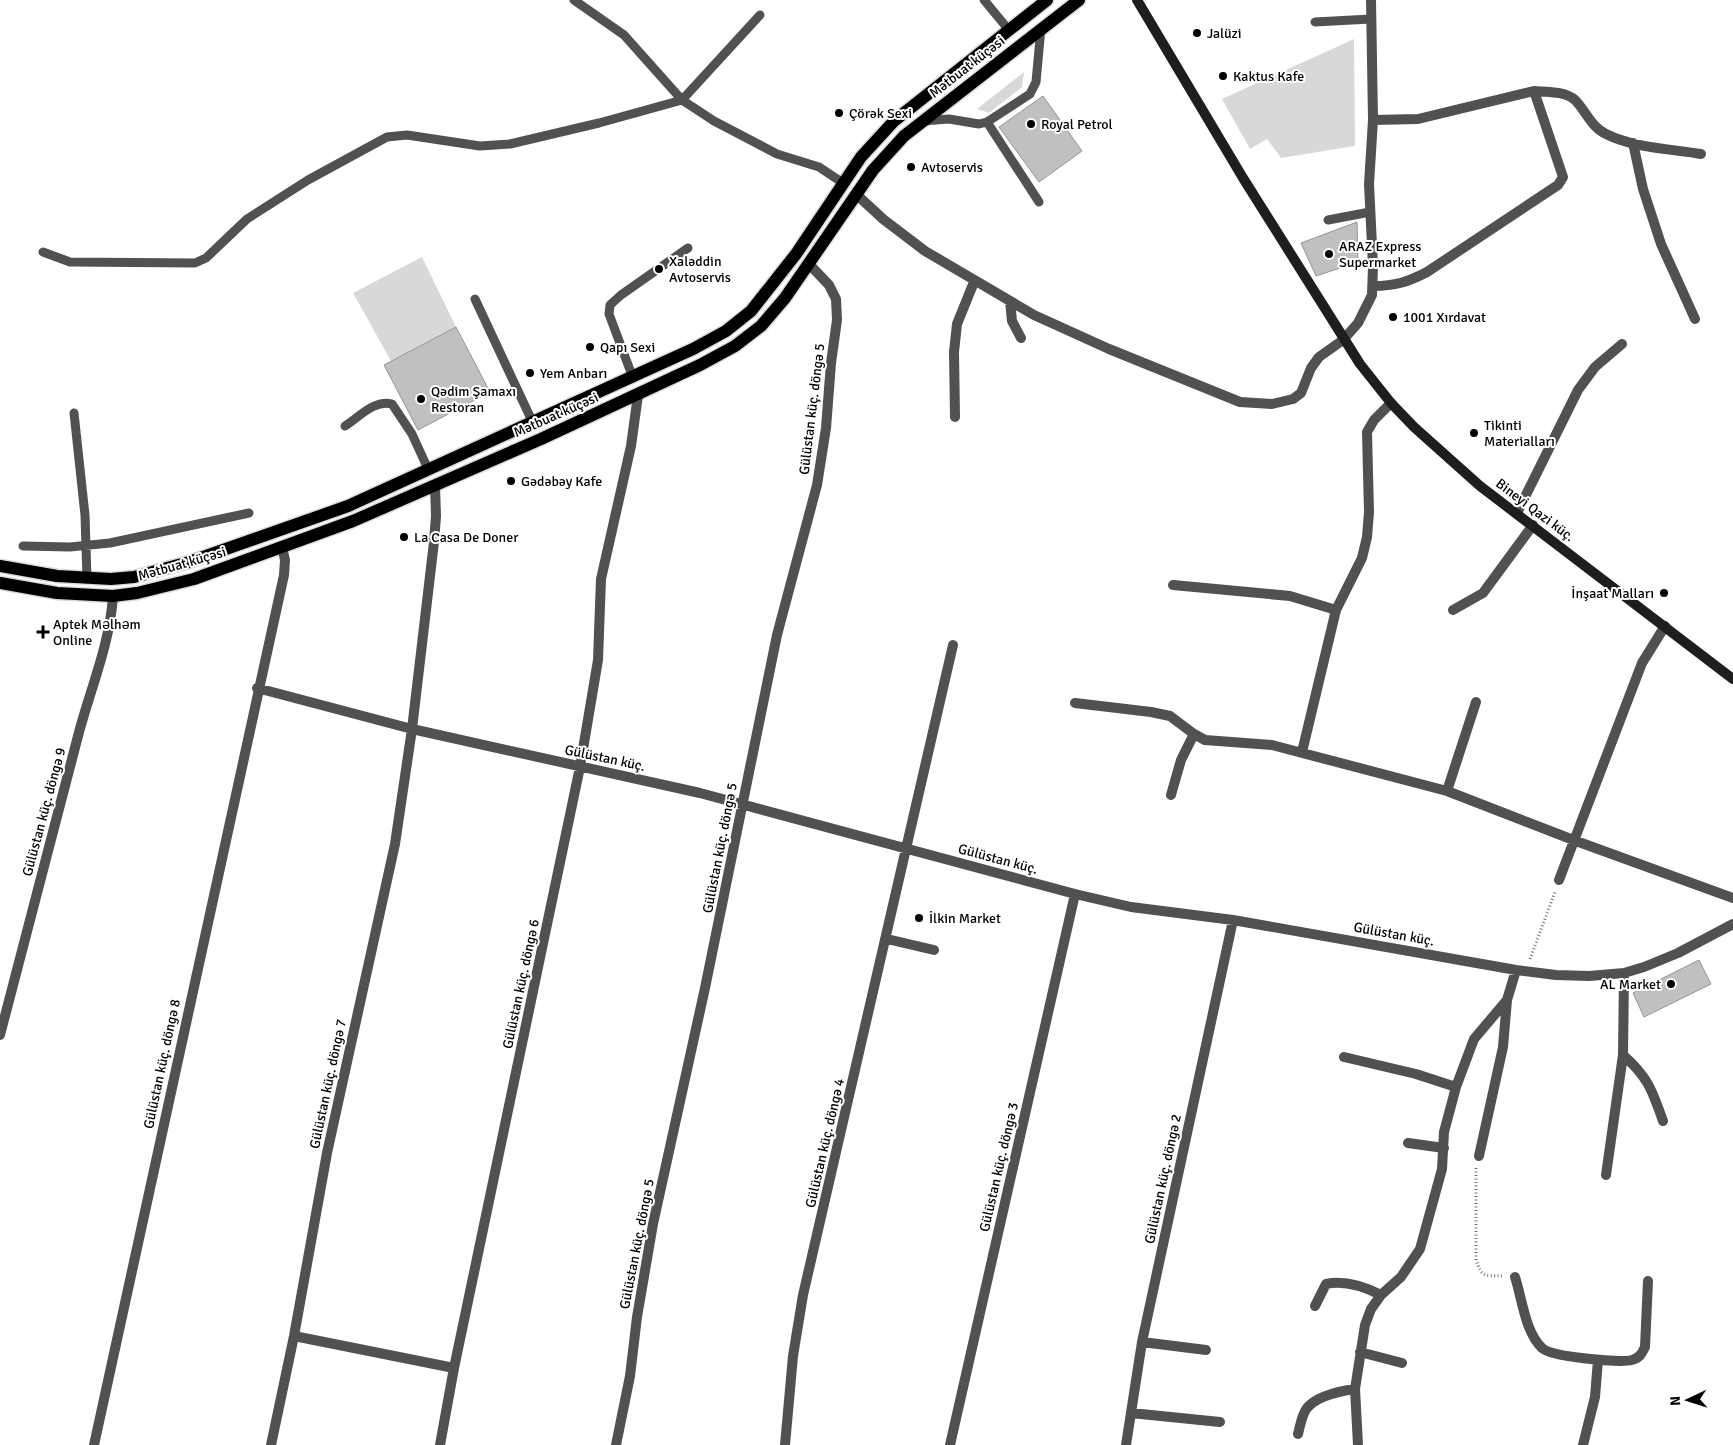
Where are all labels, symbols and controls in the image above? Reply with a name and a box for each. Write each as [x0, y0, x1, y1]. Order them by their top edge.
place label: Jalüzi [1207, 25, 1242, 42]
marker: Jalüzi [1191, 27, 1203, 39]
street label: Mətbuat küçəsi [926, 32, 1008, 102]
place label: Kaktus Kafe [1233, 68, 1304, 85]
marker: Kaktus Kafe [1217, 70, 1229, 82]
place label: Çörək Sexi [849, 105, 912, 122]
marker: Çörək Sexi [833, 107, 845, 119]
place label: Royal Petrol [1041, 116, 1113, 133]
marker: Royal Petrol [1025, 118, 1037, 130]
place label: Avtoservis [921, 159, 983, 176]
marker: Avtoservis [905, 161, 917, 173]
place label: ARAZ Express Supermarket [1339, 238, 1421, 271]
marker: ARAZ Express Supermarket [1323, 248, 1335, 260]
place label: Xaləddin Avtoservis [669, 253, 731, 286]
marker: Xaləddin Avtoservis [653, 263, 665, 275]
place label: 1001 Xırdavat [1403, 309, 1486, 326]
marker: 1001 Xırdavat [1387, 311, 1399, 323]
place label: Qapı Sexi [600, 339, 655, 356]
marker: Qapı Sexi [584, 341, 596, 353]
street label: Gülüstan küç. döngə 5 [796, 342, 828, 476]
place label: Yem Anbarı [540, 365, 607, 382]
marker: Yem Anbarı [524, 367, 536, 379]
place label: Qədim Şamaxı Restoran [431, 383, 516, 416]
street label: Mətbuat küçəsi [511, 389, 601, 441]
marker: Qədim Şamaxı Restoran [415, 393, 427, 405]
place label: Tikinti Materialları [1484, 417, 1555, 450]
marker: Tikinti Materialları [1468, 427, 1480, 439]
place label: Gədəbəy Kafe [521, 473, 602, 490]
marker: Gədəbəy Kafe [505, 475, 517, 487]
street label: Bineyi Qazi küç. [1492, 475, 1578, 545]
place label: La Casa De Doner [414, 529, 519, 546]
marker: La Casa De Doner [398, 531, 410, 543]
street label: Mətbuat küçəsi [136, 543, 228, 585]
place label: İnşaat Malları [1571, 585, 1654, 602]
marker: İnşaat Malları [1658, 587, 1670, 599]
place label: Aptek Mәlhәm Online [53, 616, 141, 649]
marker: Aptek Mәlhәm Online [37, 626, 49, 638]
street label: Gülüstan küç. [563, 741, 647, 775]
street label: Gülüstan küç. döngə 9 [19, 746, 69, 878]
street label: Gülüstan küç. döngə 5 [699, 781, 741, 915]
street label: Gülüstan küç. [956, 840, 1040, 878]
place label: İlkin Market [929, 910, 1001, 927]
marker: İlkin Market [913, 912, 925, 924]
street label: Gülüstan küç. döngə 6 [499, 918, 543, 1050]
street label: Gülüstan küç. [1352, 919, 1436, 949]
place label: AL Market [1600, 976, 1661, 993]
marker: AL Market [1665, 978, 1677, 990]
street label: Gülüstan küç. döngə 8 [140, 998, 184, 1130]
street label: Gülüstan küç. döngə 7 [306, 1018, 350, 1150]
street label: Gülüstan küç. döngə 4 [802, 1076, 848, 1209]
street label: Gülüstan küç. döngə 3 [976, 1101, 1022, 1233]
street label: Gülüstan küç. döngə 2 [1141, 1113, 1185, 1245]
street label: Gülüstan küç. döngə 5 [616, 1177, 658, 1311]
north arrow [1663, 1375, 1713, 1425]
text: N [1667, 1395, 1684, 1406]

